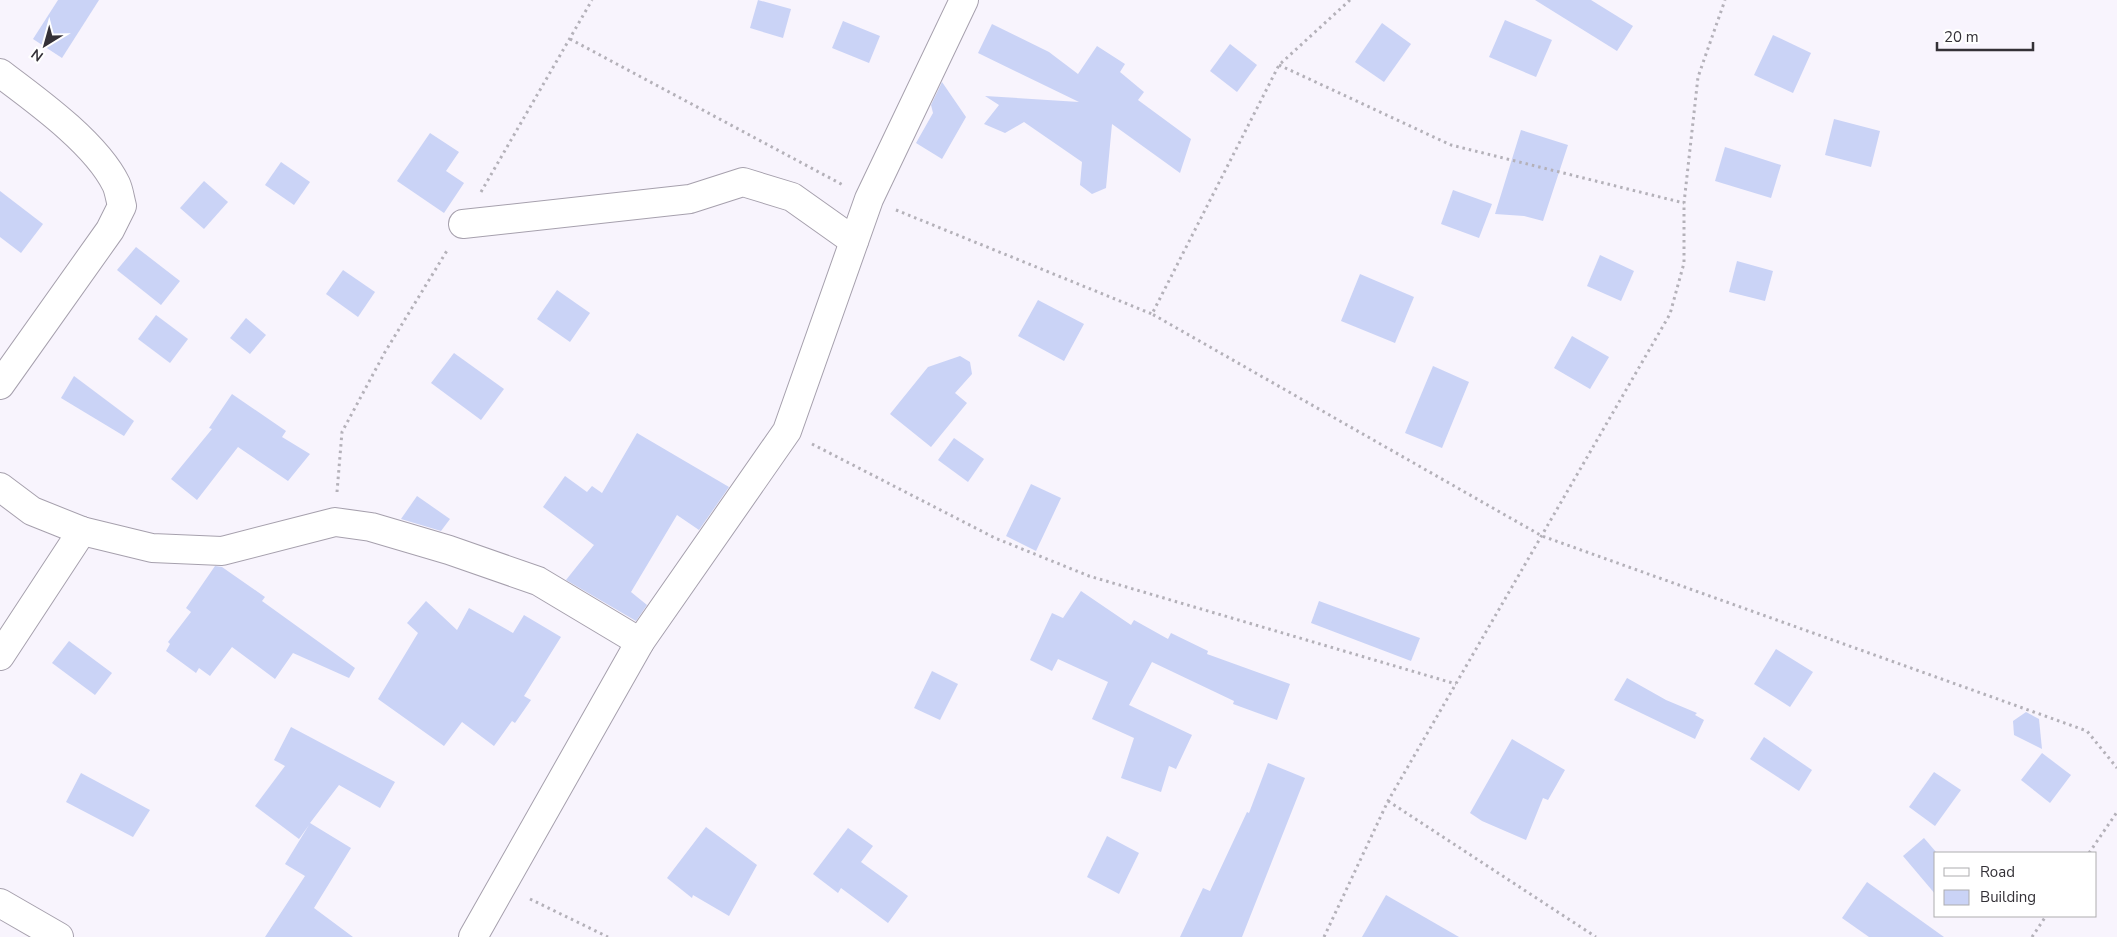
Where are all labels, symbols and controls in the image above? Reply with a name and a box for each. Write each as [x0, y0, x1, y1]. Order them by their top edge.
north arrow [20, 20, 70, 70]
scale bar [1937, 20, 2033, 52]
text: 20 m [1944, 27, 1979, 47]
text: N [28, 44, 47, 66]
legend [1934, 852, 2097, 917]
text: Road [1980, 862, 2015, 882]
text: Building [1980, 887, 2036, 907]

